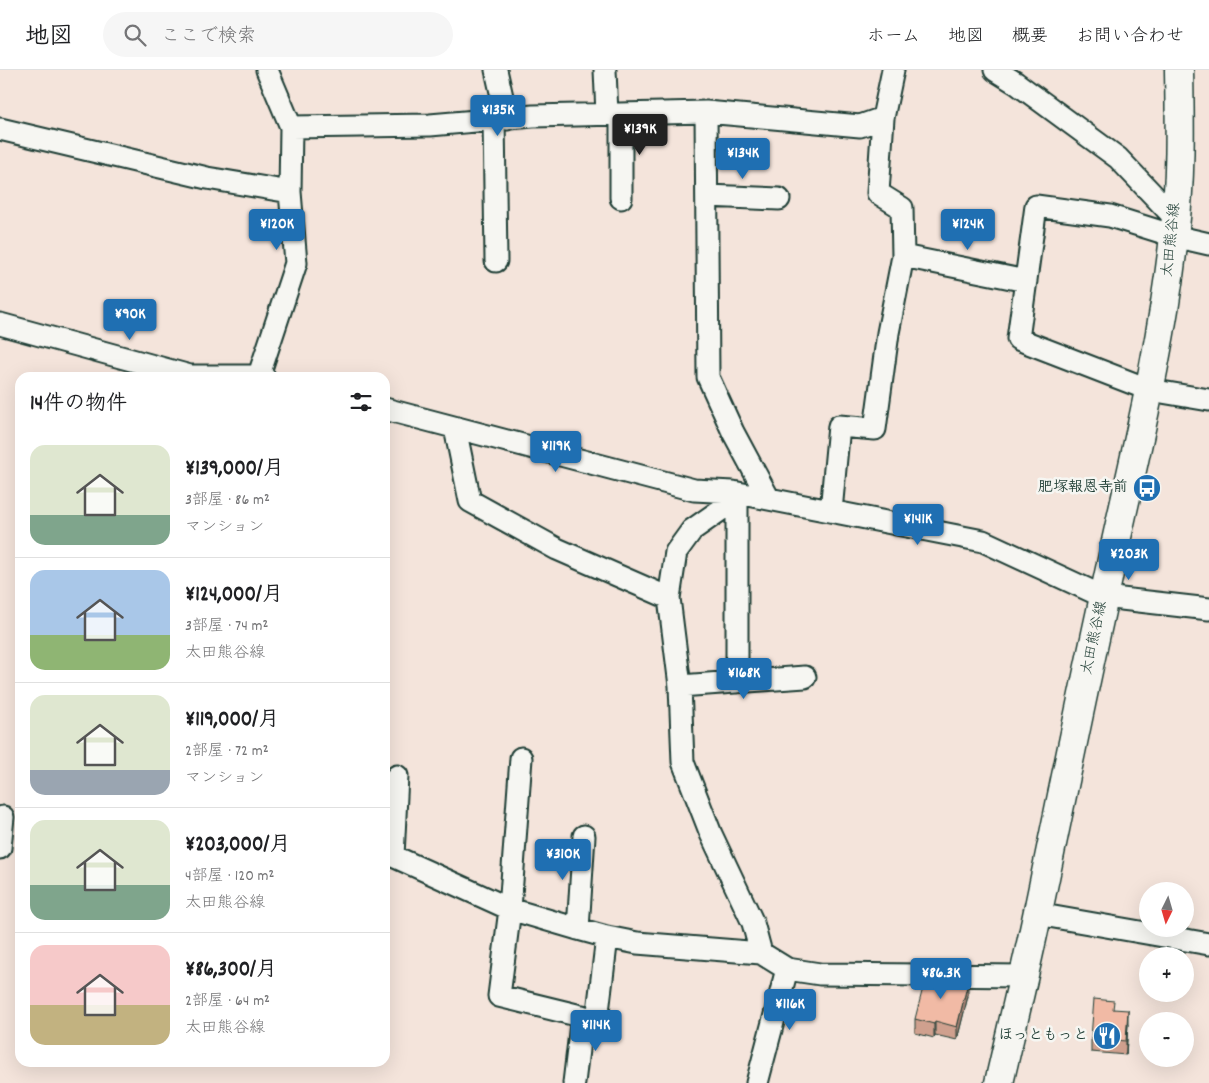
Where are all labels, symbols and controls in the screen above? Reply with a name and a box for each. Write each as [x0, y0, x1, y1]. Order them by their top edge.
search box [103, 12, 453, 57]
text: 地図 [25, 21, 73, 55]
icon: search [121, 21, 149, 49]
text: ここで検索 [161, 24, 256, 51]
text: ホーム [867, 25, 920, 50]
text: 地図 [948, 25, 984, 50]
text: 概要 [1012, 25, 1048, 50]
text: お問い合わせ [1076, 25, 1184, 50]
pin: ¥135K [463, 94, 533, 137]
text: ¥135K [481, 99, 515, 122]
pin: ¥139K [605, 114, 675, 156]
text: ¥139K [623, 118, 657, 141]
pin: ¥134K [708, 138, 778, 180]
text: ¥134K [727, 142, 759, 165]
street label: 太田熊谷線 [1157, 202, 1187, 278]
pin: ¥120K [242, 208, 312, 251]
pin: ¥124K [933, 208, 1003, 251]
text: ¥120K [260, 213, 294, 236]
text: ¥124K [952, 213, 984, 236]
pin: ¥90K [100, 298, 160, 341]
text: ¥90K [114, 303, 146, 326]
icon: filters [347, 388, 375, 416]
text: 14件の物件 [30, 390, 127, 420]
pin: ¥119K [521, 430, 591, 473]
text: ¥119K [541, 435, 571, 458]
text: ¥139,000/月 [185, 455, 284, 485]
icon: home [70, 465, 130, 525]
bus stop icon: 肥塚報恩寺前 [1132, 473, 1162, 503]
place label: 肥塚報恩寺前 [1038, 477, 1128, 499]
text: 3部屋 · 86 m² [185, 489, 270, 512]
pin: ¥141K [883, 504, 953, 546]
text: ¥141K [904, 508, 932, 531]
text: マンション [185, 516, 264, 539]
pin: ¥203K [1094, 538, 1164, 581]
text: ¥203K [1110, 543, 1148, 566]
text: ¥124,000/月 [185, 581, 283, 611]
icon: home [70, 590, 130, 650]
street label: 太田熊谷線 [1076, 599, 1114, 677]
text: 3部屋 · 74 m² [185, 615, 268, 638]
text: 太田熊谷線 [185, 642, 265, 665]
pin: ¥168K [709, 658, 779, 700]
text: ¥168K [728, 662, 760, 685]
text: ¥119,000/月 [185, 706, 279, 736]
icon: home [70, 715, 130, 775]
text: 2部屋 · 72 m² [185, 740, 269, 763]
text: マンション [185, 767, 264, 790]
text: ¥203,000/月 [185, 831, 290, 861]
pin: ¥310K [528, 838, 598, 881]
icon: home [70, 840, 130, 900]
text: ¥310K [546, 843, 580, 866]
text: 4部屋 · 120 m² [185, 865, 274, 888]
north arrow [1139, 882, 1194, 938]
map controls [1139, 882, 1194, 1067]
text: 太田熊谷線 [185, 892, 265, 915]
button: + [1139, 947, 1194, 1002]
text: ¥86,300/月 [185, 956, 277, 986]
pin: ¥86.3K [900, 958, 982, 1000]
text: ¥86.3K [921, 962, 961, 985]
icon: home [70, 965, 130, 1025]
pin: ¥116K [755, 988, 825, 1031]
text: 2部屋 · 64 m² [185, 990, 270, 1013]
text: ¥116K [775, 993, 805, 1016]
pin: ¥114K [561, 1010, 631, 1052]
button: − [1139, 1012, 1194, 1067]
text: ¥114K [582, 1014, 610, 1037]
text: 太田熊谷線 [185, 1017, 265, 1040]
restaurant icon: ほっともっと [1092, 1021, 1122, 1051]
place label: ほっともっと [998, 1025, 1088, 1047]

